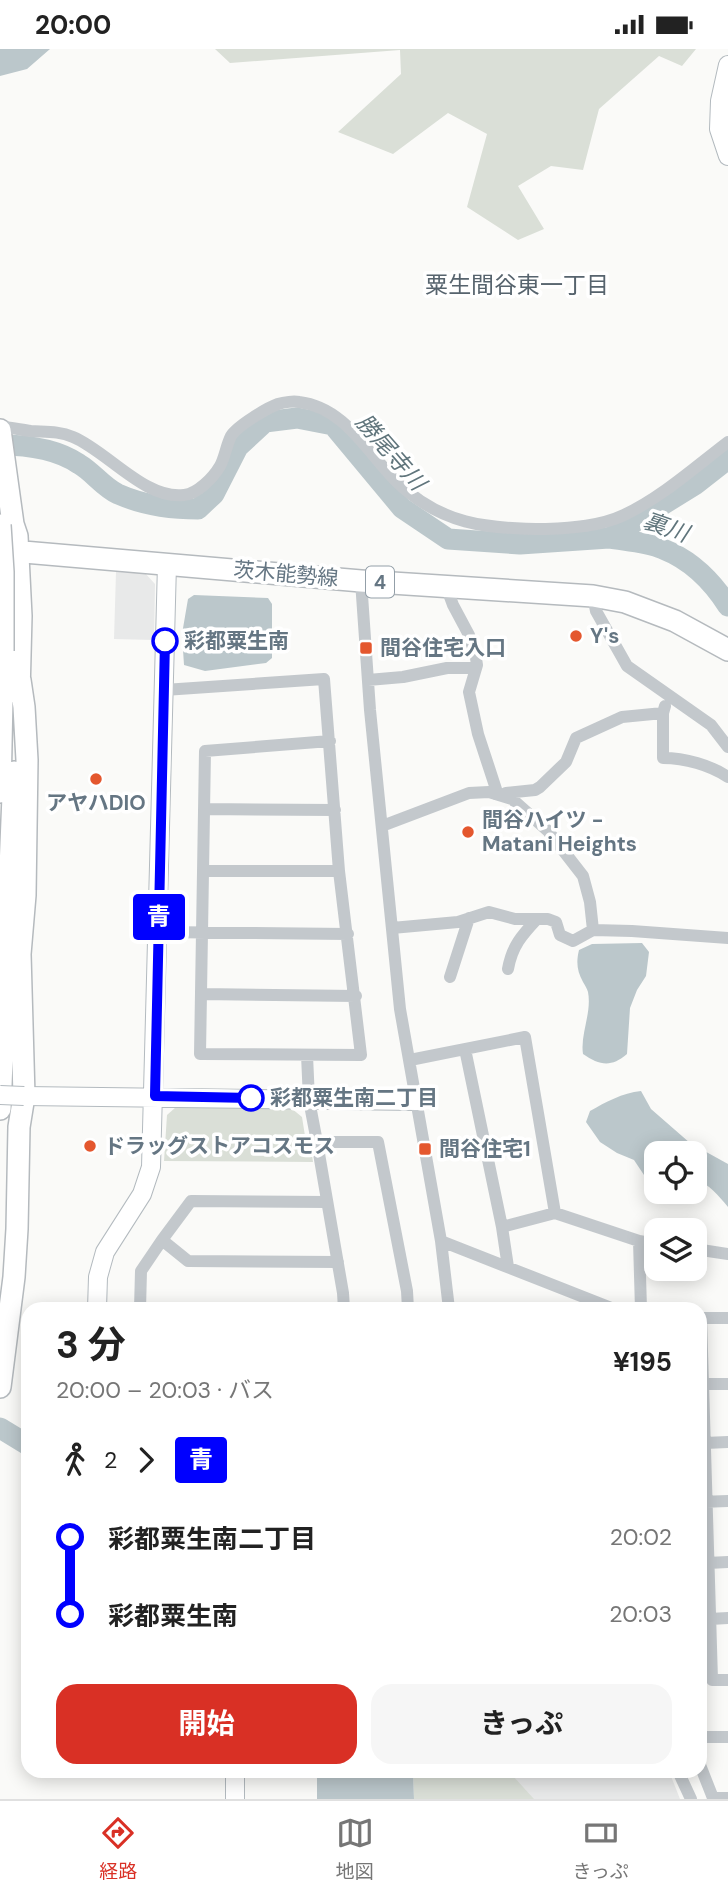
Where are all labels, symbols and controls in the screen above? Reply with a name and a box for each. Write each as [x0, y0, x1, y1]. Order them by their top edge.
text: 20:00 [35, 8, 111, 42]
district label: 粟生間谷東一丁目 [425, 270, 609, 300]
water label: 勝尾寺川 [350, 407, 434, 499]
water label: 裏川 [639, 505, 695, 550]
street label: 茨木能勢線 [232, 555, 340, 593]
road number: 4 [366, 567, 394, 597]
place label: Y's [590, 622, 619, 650]
place label: 彩都粟生南 [184, 627, 289, 655]
marker: 彩都粟生南 [152, 628, 178, 654]
marker: Y's [568, 628, 584, 644]
place label: 間谷住宅入口 [380, 634, 506, 662]
marker: 間谷住宅入口 [358, 640, 374, 656]
marker: アヤハDIO [88, 771, 104, 787]
place label: アヤハDIO [46, 789, 146, 817]
place label: 間谷ハイツ - Matani Heights [482, 806, 637, 858]
marker: 間谷ハイツ - Matani Heights [460, 824, 476, 840]
line badge: 青 [136, 894, 182, 940]
text: 青 [147, 901, 171, 932]
place label: 彩都粟生南二丁目 [270, 1084, 438, 1112]
marker: 彩都粟生南二丁目 [238, 1085, 264, 1111]
place label: ドラッグストアコスモス [104, 1132, 335, 1160]
place label: 間谷住宅1 [439, 1135, 531, 1163]
marker: ドラッグストアコスモス [82, 1138, 98, 1154]
marker: 間谷住宅1 [417, 1141, 433, 1157]
map controls [644, 1141, 707, 1281]
button: locate [644, 1141, 707, 1204]
button: layers [644, 1218, 707, 1281]
text: 3 分 [56, 1320, 126, 1370]
text: ¥195 [613, 1345, 672, 1379]
text: 20:00 – 20:03 · バス [56, 1375, 274, 1405]
icon: walk [56, 1441, 94, 1479]
icon: forward [127, 1441, 165, 1479]
text: 青 [189, 1444, 213, 1475]
text: 2 [104, 1445, 117, 1475]
text: 彩都粟生南二丁目 [108, 1522, 316, 1556]
text: 20:02 [610, 1522, 672, 1552]
text: 彩都粟生南 [108, 1599, 238, 1633]
text: 20:03 [609, 1599, 672, 1629]
button: 開始 [56, 1684, 357, 1764]
button: きっぷ [371, 1684, 672, 1764]
tab: 経路 [99, 1814, 137, 1884]
tab: 地図 [336, 1814, 374, 1884]
tab: きっぷ [572, 1814, 629, 1884]

